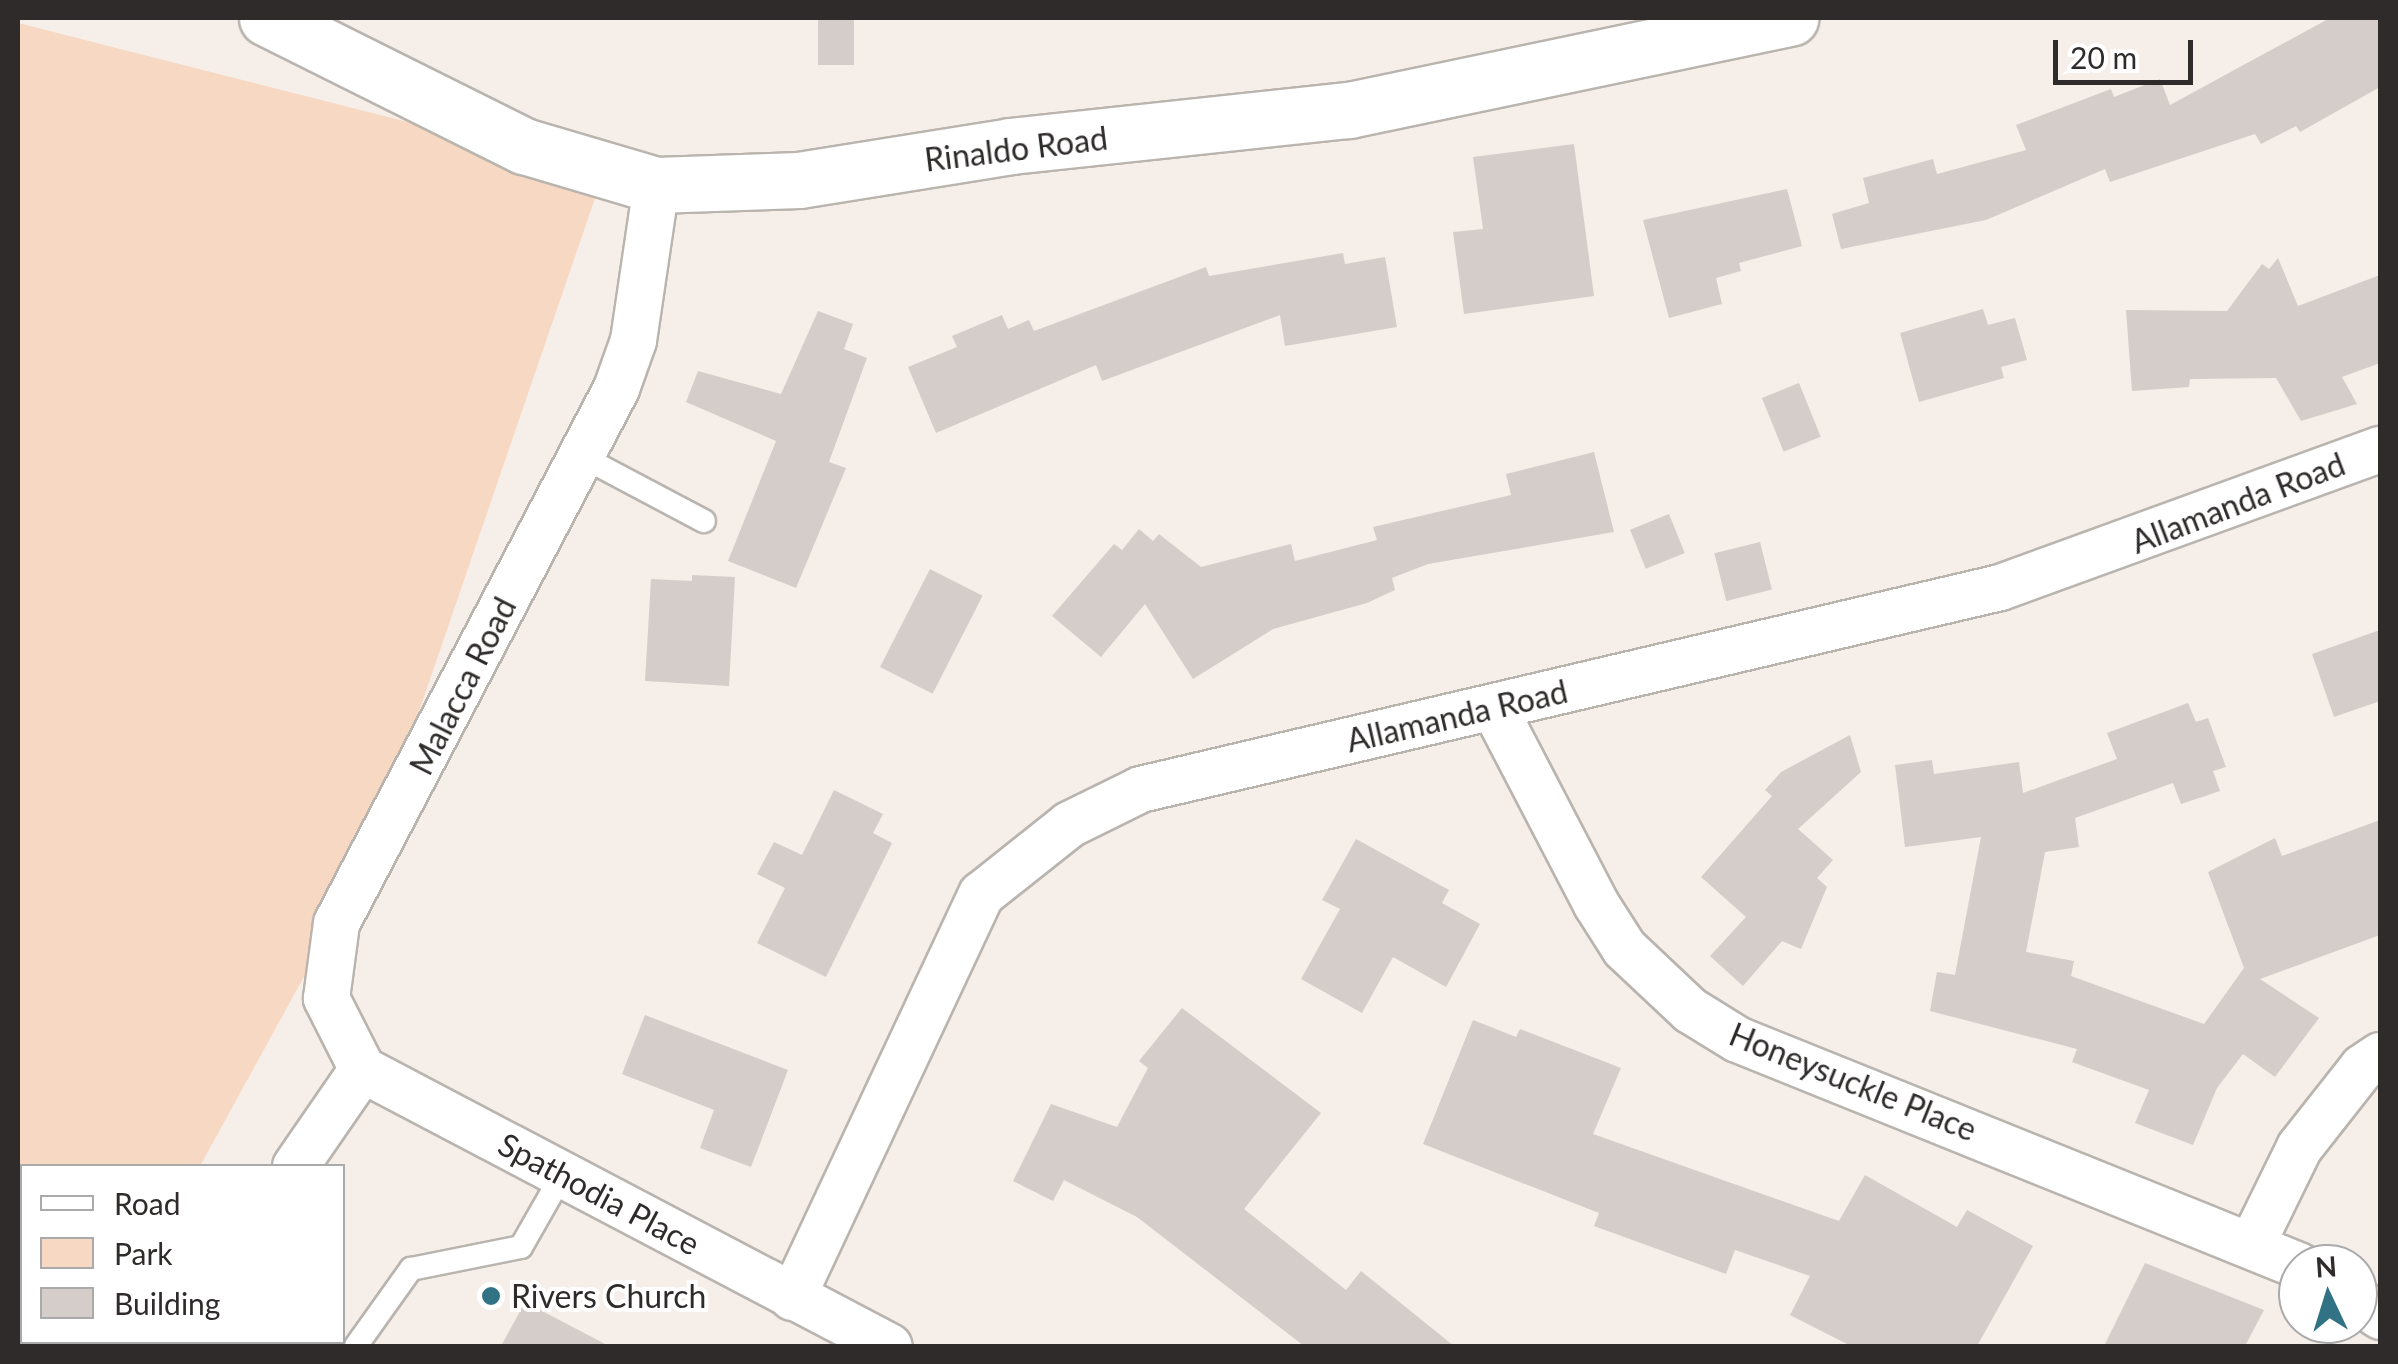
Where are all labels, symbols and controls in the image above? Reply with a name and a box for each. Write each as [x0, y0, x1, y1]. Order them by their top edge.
scale bar [2058, 20, 2198, 82]
text: 20 m [2070, 39, 2137, 75]
street label: Rinaldo Road [922, 119, 1110, 179]
street label: Allamanda Road [2126, 445, 2350, 561]
street label: Malacca Road [402, 591, 524, 781]
street label: Allamanda Road [1343, 672, 1571, 760]
street label: Honeysuckle Place [1724, 1015, 1982, 1149]
street label: Spathodia Place [492, 1125, 706, 1263]
legend [20, 1164, 345, 1344]
text: Road [114, 1185, 181, 1221]
text: Park [114, 1235, 173, 1271]
north arrow [2278, 1244, 2378, 1344]
text: N [2314, 1248, 2338, 1284]
place label: Rivers Church [511, 1277, 706, 1315]
text: Building [114, 1285, 220, 1321]
marker: Rivers Church [480, 1285, 502, 1307]

